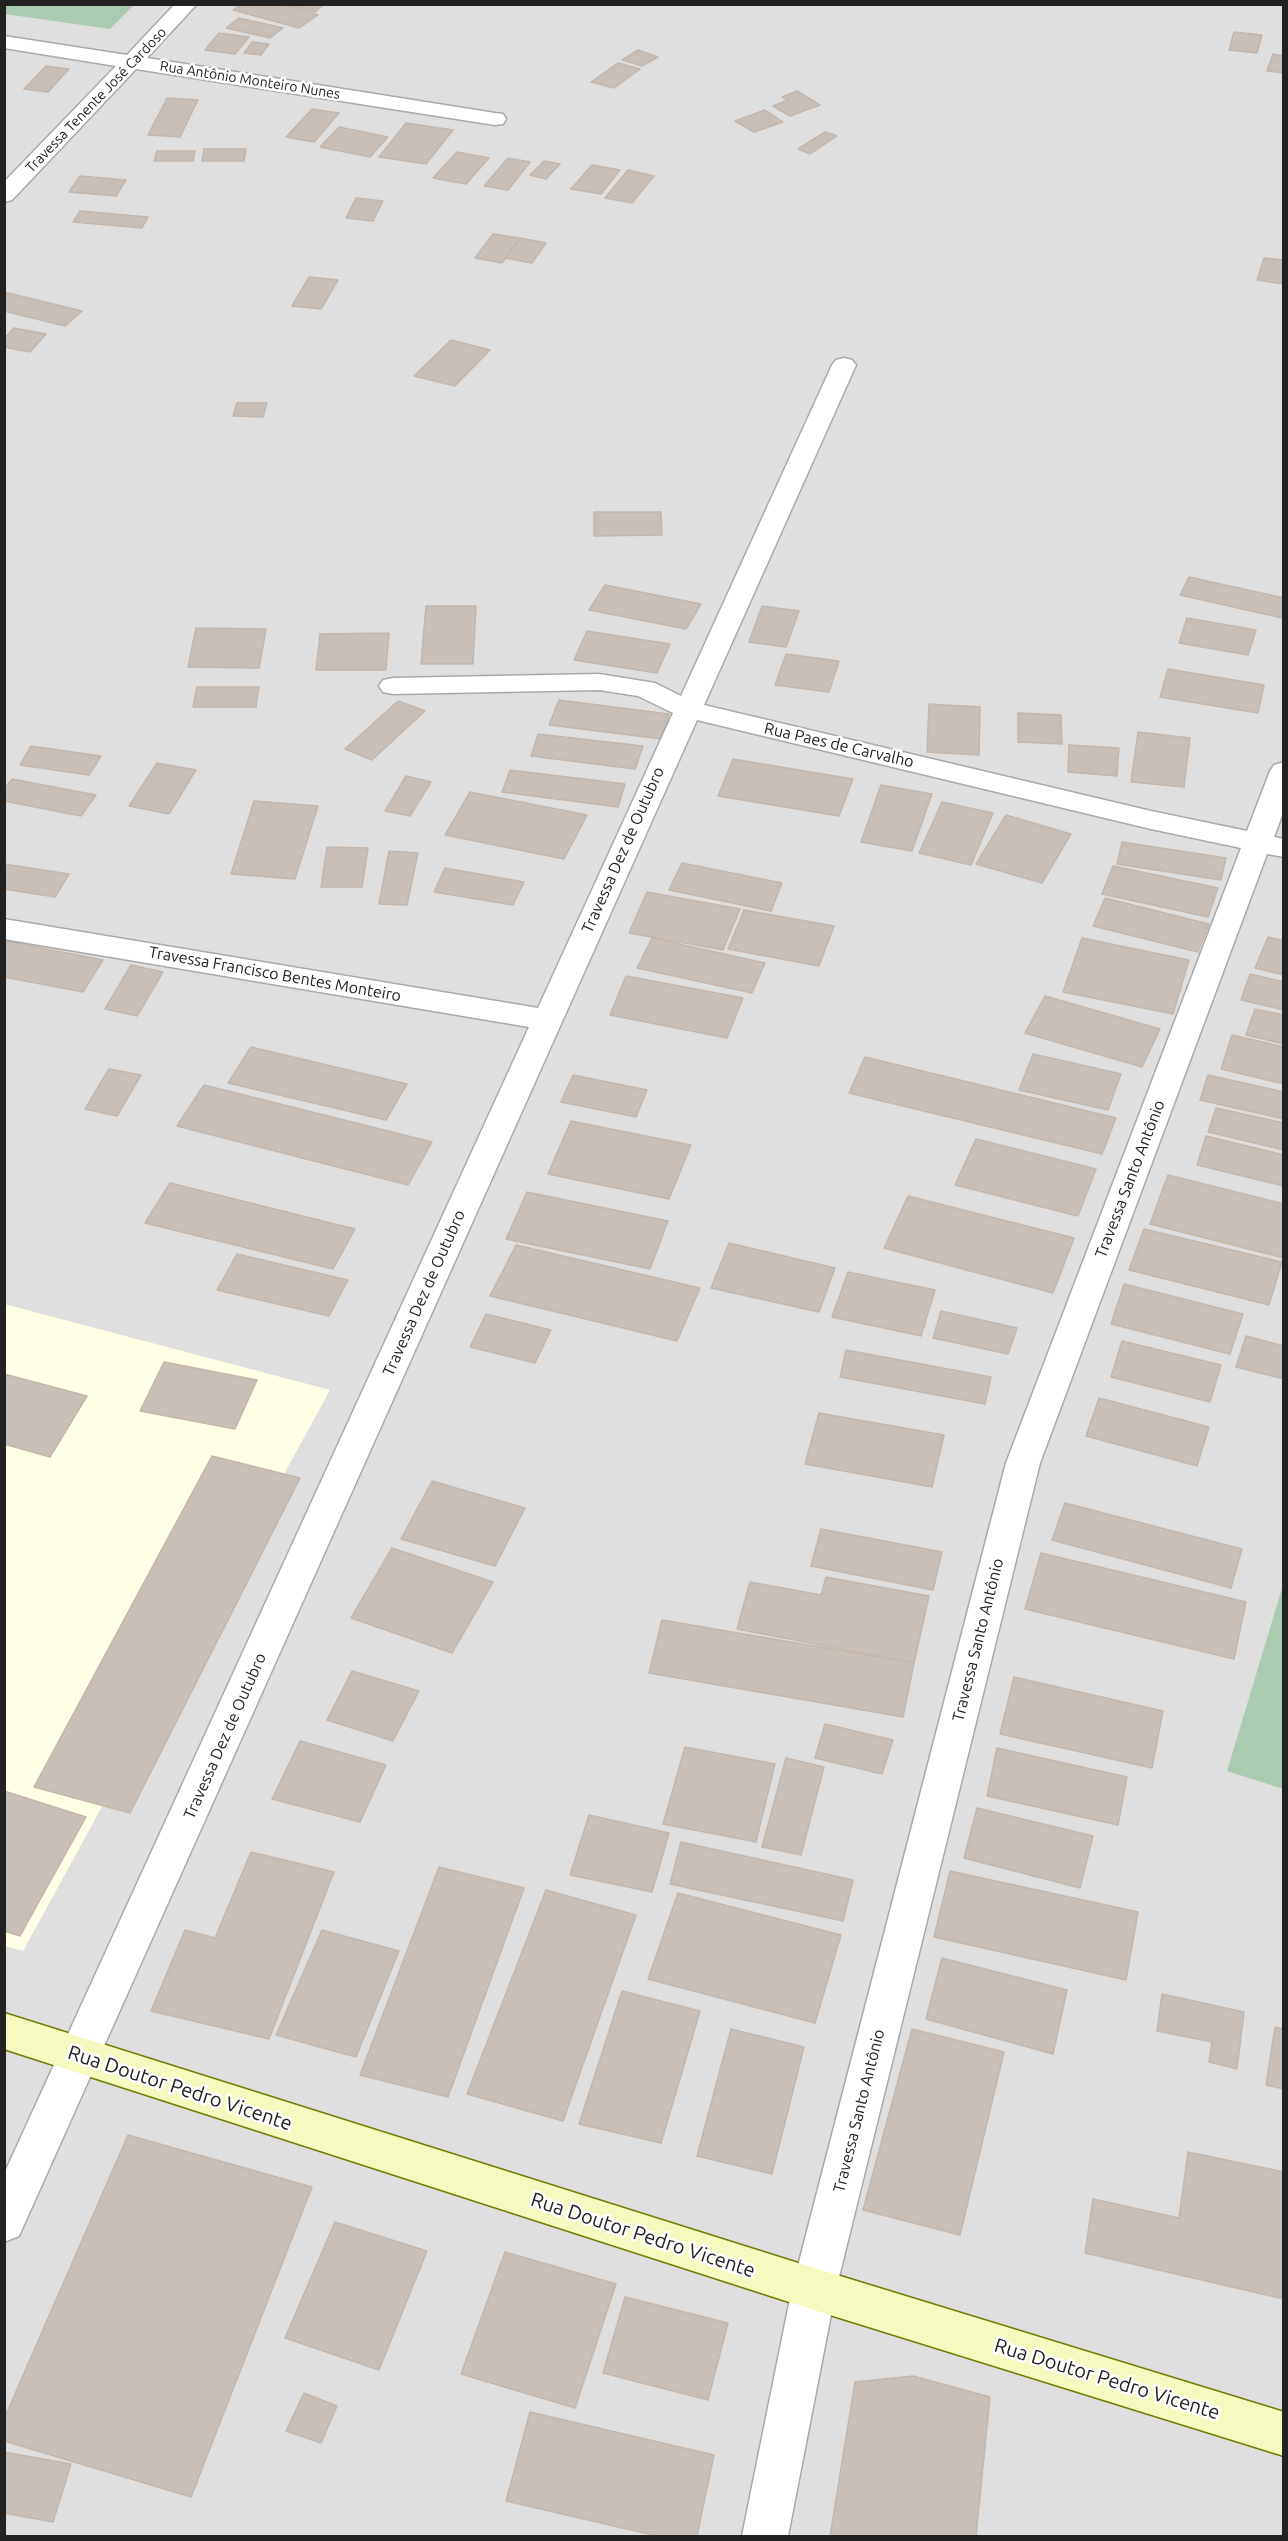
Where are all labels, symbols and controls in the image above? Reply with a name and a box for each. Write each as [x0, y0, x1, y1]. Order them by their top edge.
street label: Travessa Tenente José Cardoso [22, 24, 170, 176]
street label: Rua Antônio Monteiro Nunes [159, 57, 341, 103]
street label: Rua Paes de Carvalho [762, 718, 916, 772]
street label: Travessa Dez de Outubro [578, 764, 668, 936]
street label: Travessa Francisco Bentes Monteiro [147, 942, 403, 1006]
street label: Travessa Santo Antônio [1091, 1097, 1169, 1261]
street label: Travessa Dez de Outubro [379, 1207, 469, 1379]
street label: Travessa Santo Antônio [948, 1556, 1008, 1724]
street label: Travessa Dez de Outubro [180, 1650, 270, 1822]
street label: Travessa Santo Antônio [829, 2027, 889, 2195]
street label: Rua Doutor Pedro Vicente [65, 2040, 295, 2136]
street label: Rua Doutor Pedro Vicente [528, 2187, 758, 2283]
street label: Rua Doutor Pedro Vicente [991, 2333, 1223, 2425]

